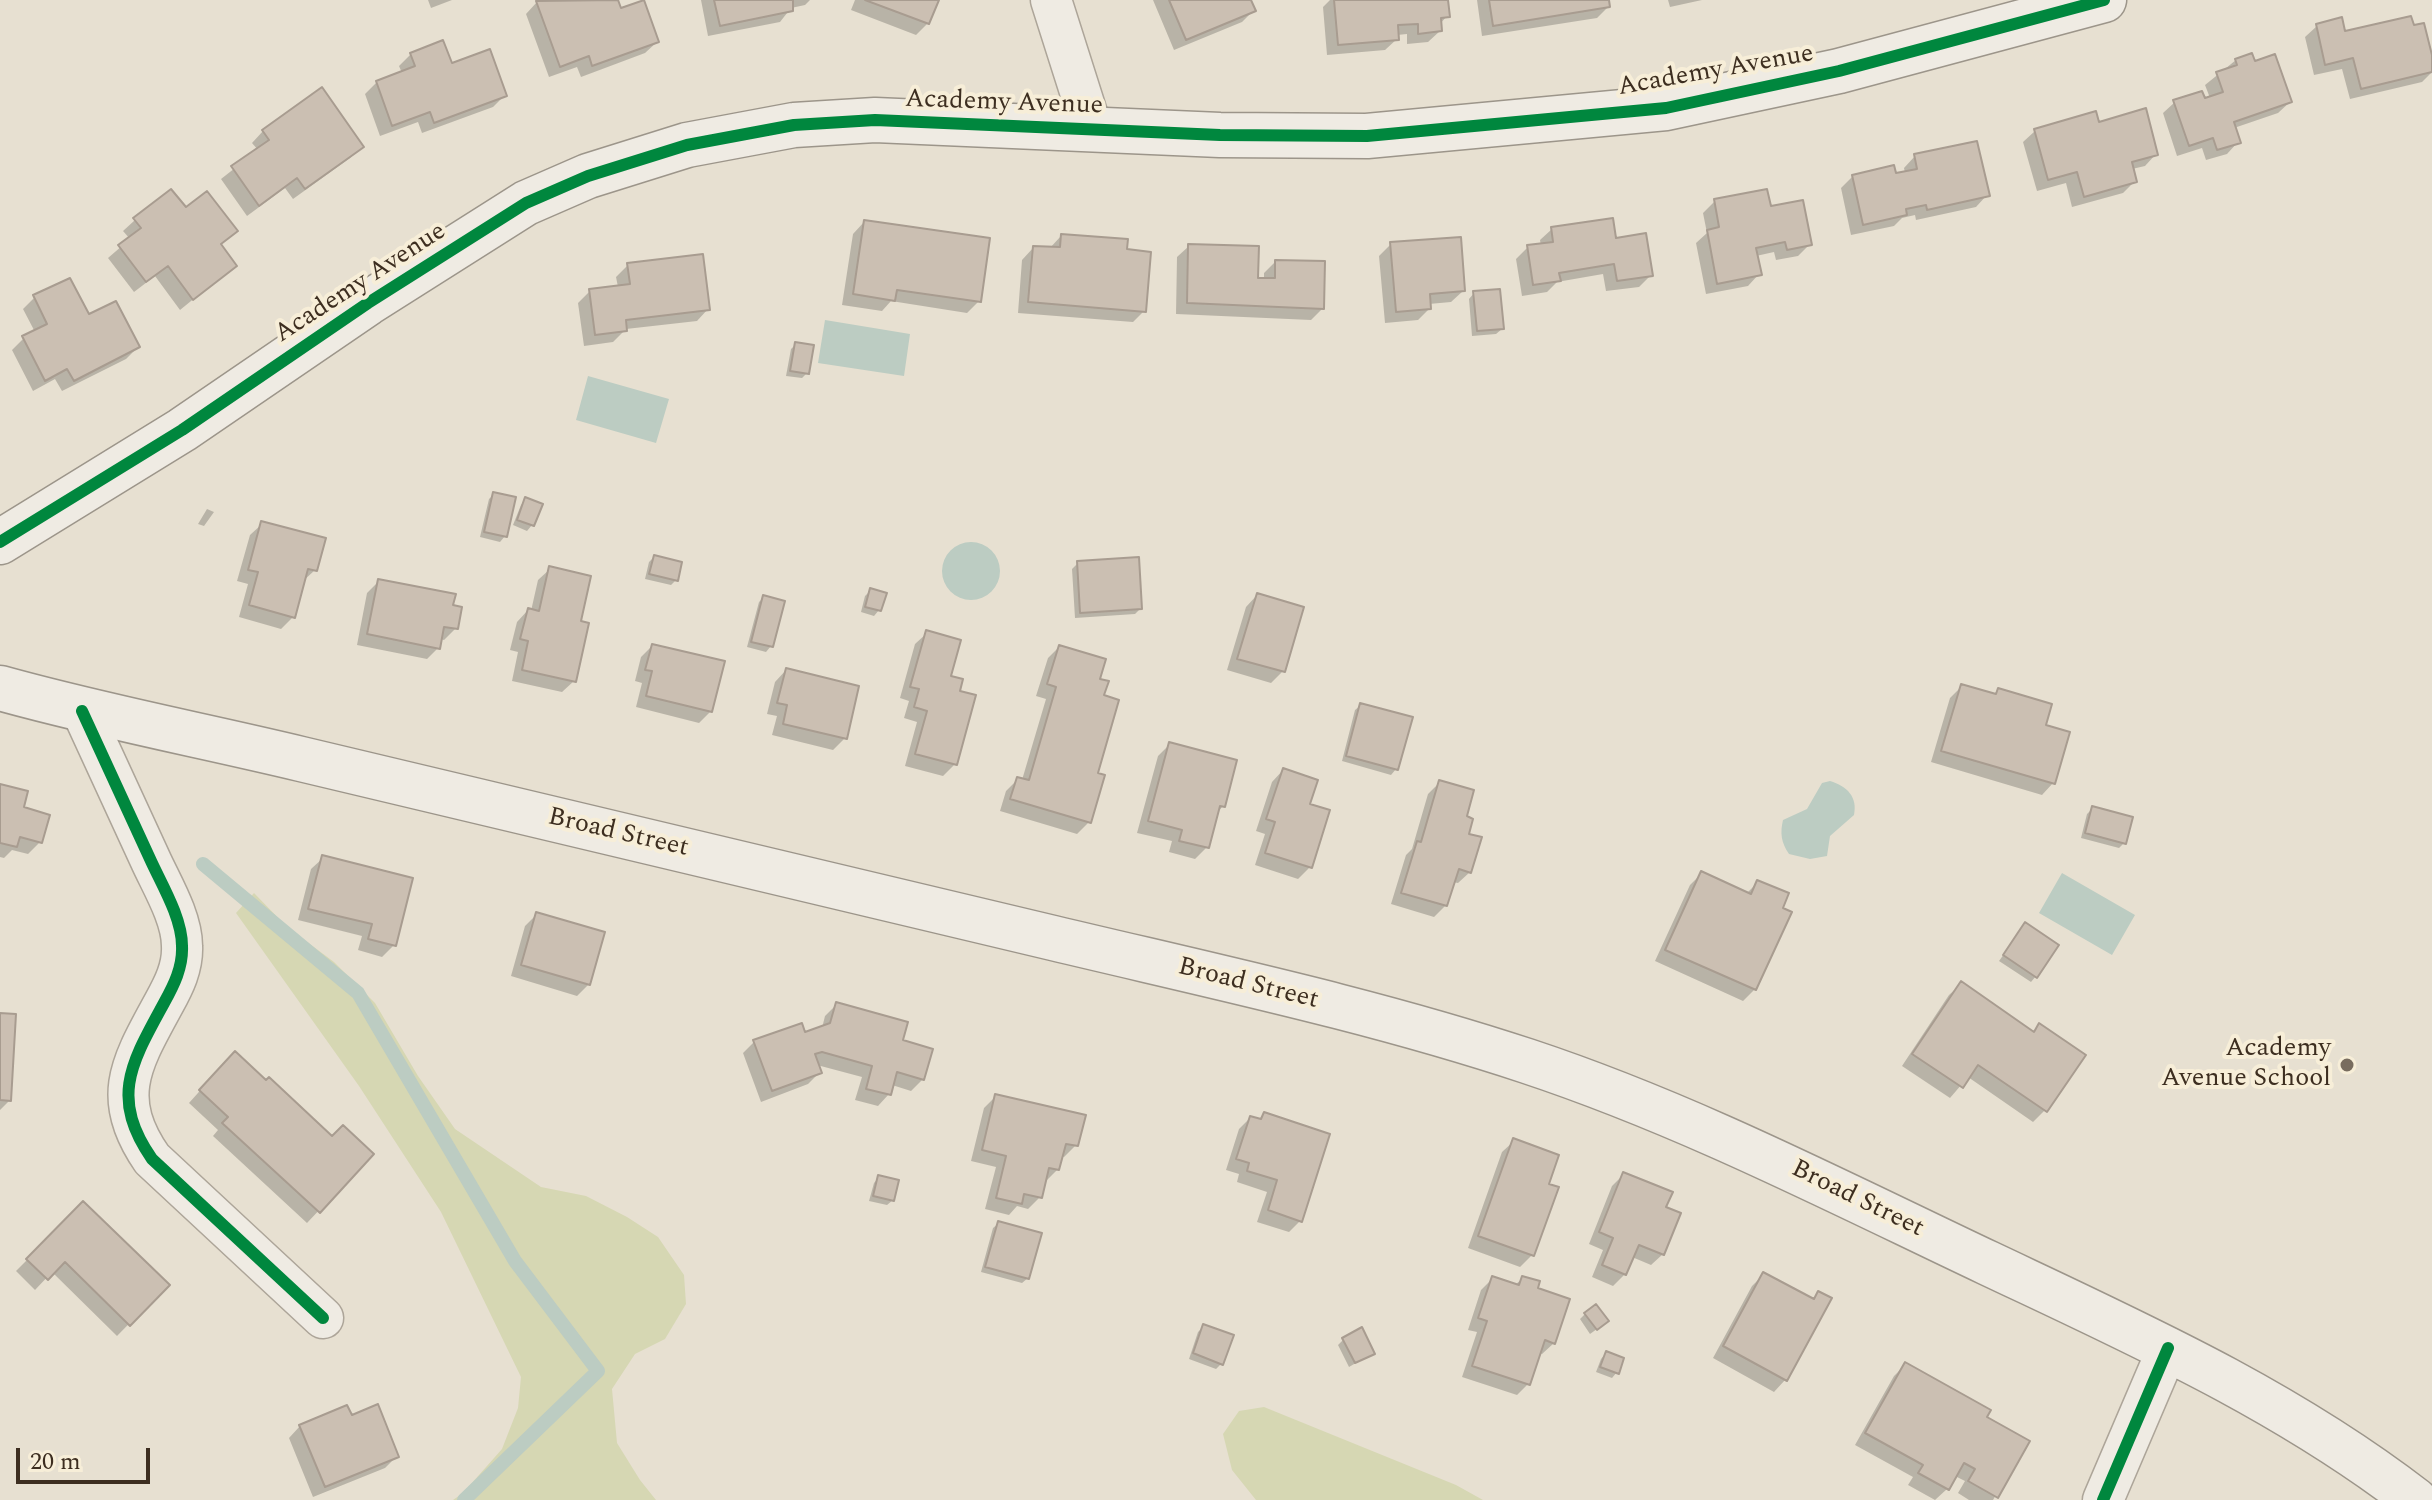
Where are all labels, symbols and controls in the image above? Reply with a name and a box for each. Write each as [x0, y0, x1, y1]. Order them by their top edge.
street label: Academy Avenue [1616, 39, 1816, 105]
street label: Academy Avenue [904, 85, 1104, 123]
street label: Academy Avenue [269, 217, 453, 351]
street label: Broad Street [545, 803, 691, 865]
street label: Broad Street [1175, 952, 1321, 1018]
place label: Academy Avenue School [2161, 1034, 2331, 1096]
marker: Academy Avenue School [2338, 1056, 2356, 1074]
street label: Broad Street [1786, 1155, 1928, 1245]
scale bar [20, 1432, 154, 1482]
text: 20 m [30, 1444, 81, 1480]

